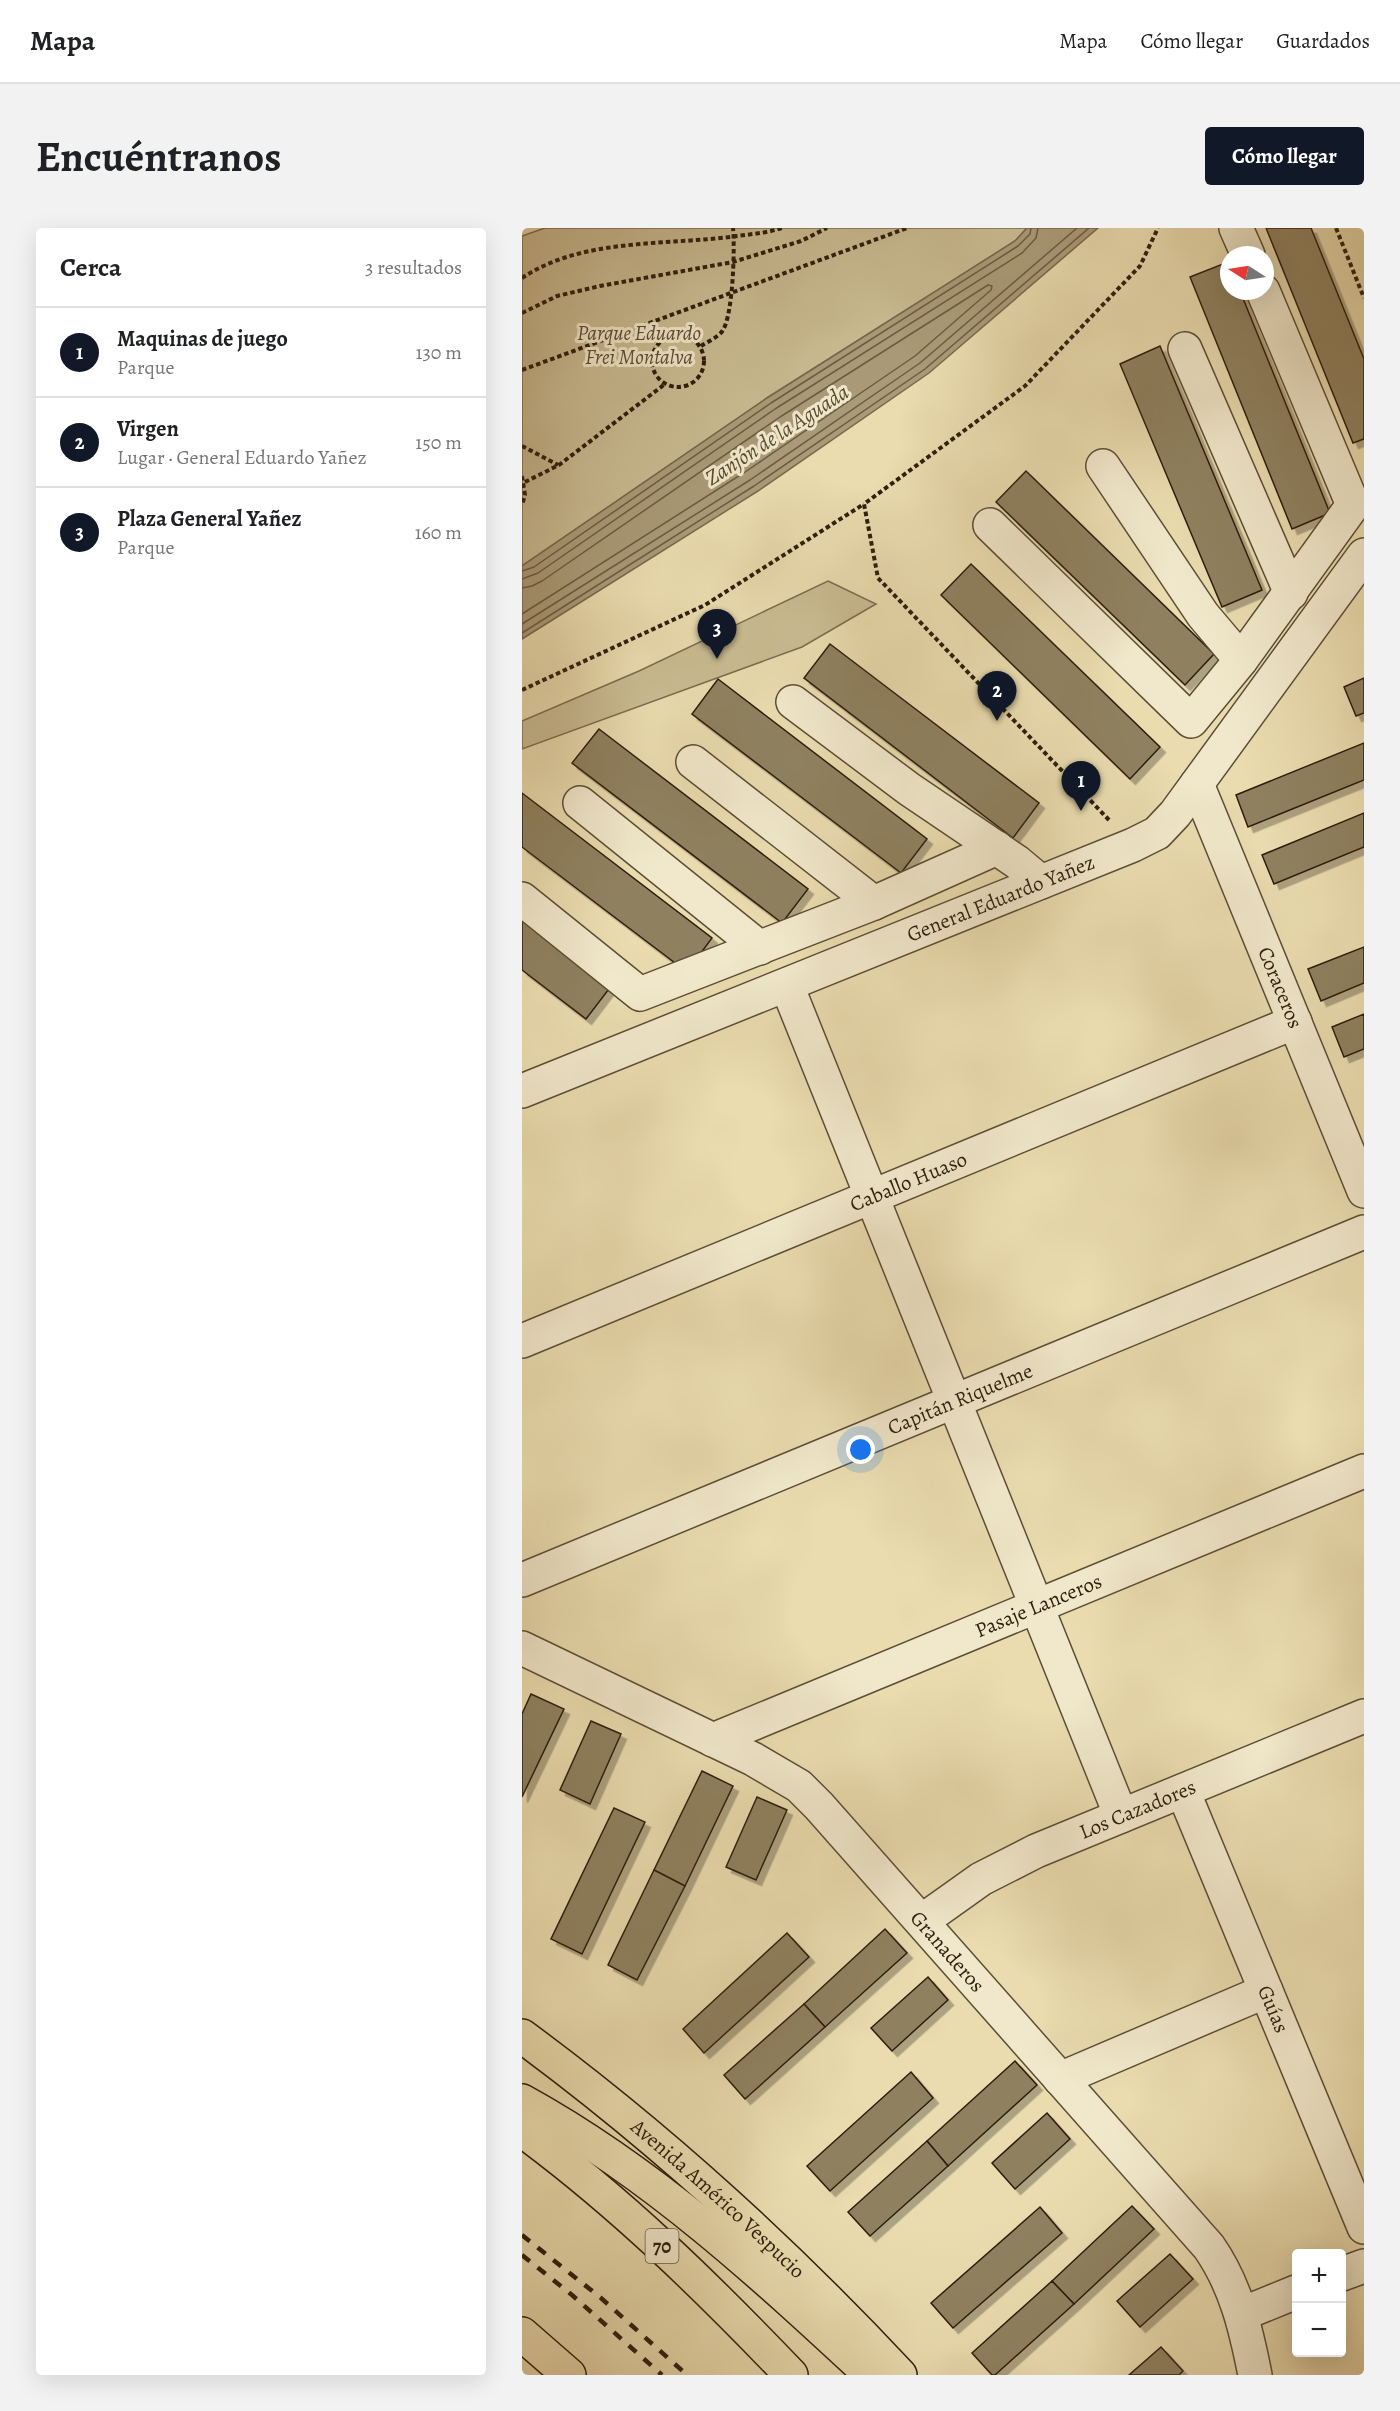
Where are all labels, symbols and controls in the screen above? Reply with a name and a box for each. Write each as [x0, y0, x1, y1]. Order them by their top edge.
text: Mapa [30, 22, 95, 60]
text: Mapa [1059, 27, 1107, 55]
text: Cómo llegar [1140, 27, 1243, 55]
text: Guardados [1276, 27, 1370, 55]
button: Cómo llegar [1205, 127, 1364, 185]
text: Encuéntranos [36, 128, 281, 185]
north arrow [1220, 246, 1274, 300]
text: Cerca [60, 250, 122, 285]
text: 3 resultados [365, 254, 462, 281]
park label: Parque Eduardo Frei Montalva [577, 319, 701, 371]
text: Maquinas de juego [117, 324, 288, 354]
text: 1 [76, 339, 83, 366]
text: 130 m [416, 339, 462, 366]
text: Parque [117, 354, 175, 381]
water label: Zanjón de la Aguada [699, 377, 855, 493]
text: Virgen [117, 414, 179, 444]
text: 2 [75, 429, 84, 456]
text: 150 m [415, 429, 462, 456]
text: Lugar · General Eduardo Yañez [117, 444, 367, 471]
text: Plaza General Yañez [117, 504, 301, 534]
text: 3 [75, 519, 84, 546]
text: 160 m [415, 519, 462, 546]
text: Parque [117, 534, 175, 561]
pin: 3 [698, 610, 736, 659]
pin: 2 [978, 672, 1016, 721]
pin: 1 [1062, 762, 1100, 811]
street label: General Eduardo Yañez [903, 848, 1099, 949]
street label: Coraceros [1251, 943, 1310, 1032]
street label: Caballo Huaso [846, 1145, 971, 1218]
street label: Capitán Riquelme [883, 1356, 1037, 1441]
your location [846, 1435, 875, 1464]
street label: Pasaje Lanceros [971, 1567, 1106, 1644]
street label: Los Cazadores [1075, 1773, 1200, 1846]
street label: Granaderos [904, 1905, 991, 1998]
street label: Guías [1251, 1981, 1296, 2037]
street label: Avenida Américo Vespucio [624, 2112, 811, 2285]
road number: 70 [646, 2229, 678, 2263]
map controls [1292, 2249, 1346, 2357]
button: + [1292, 2249, 1346, 2303]
button: − [1292, 2303, 1346, 2357]

